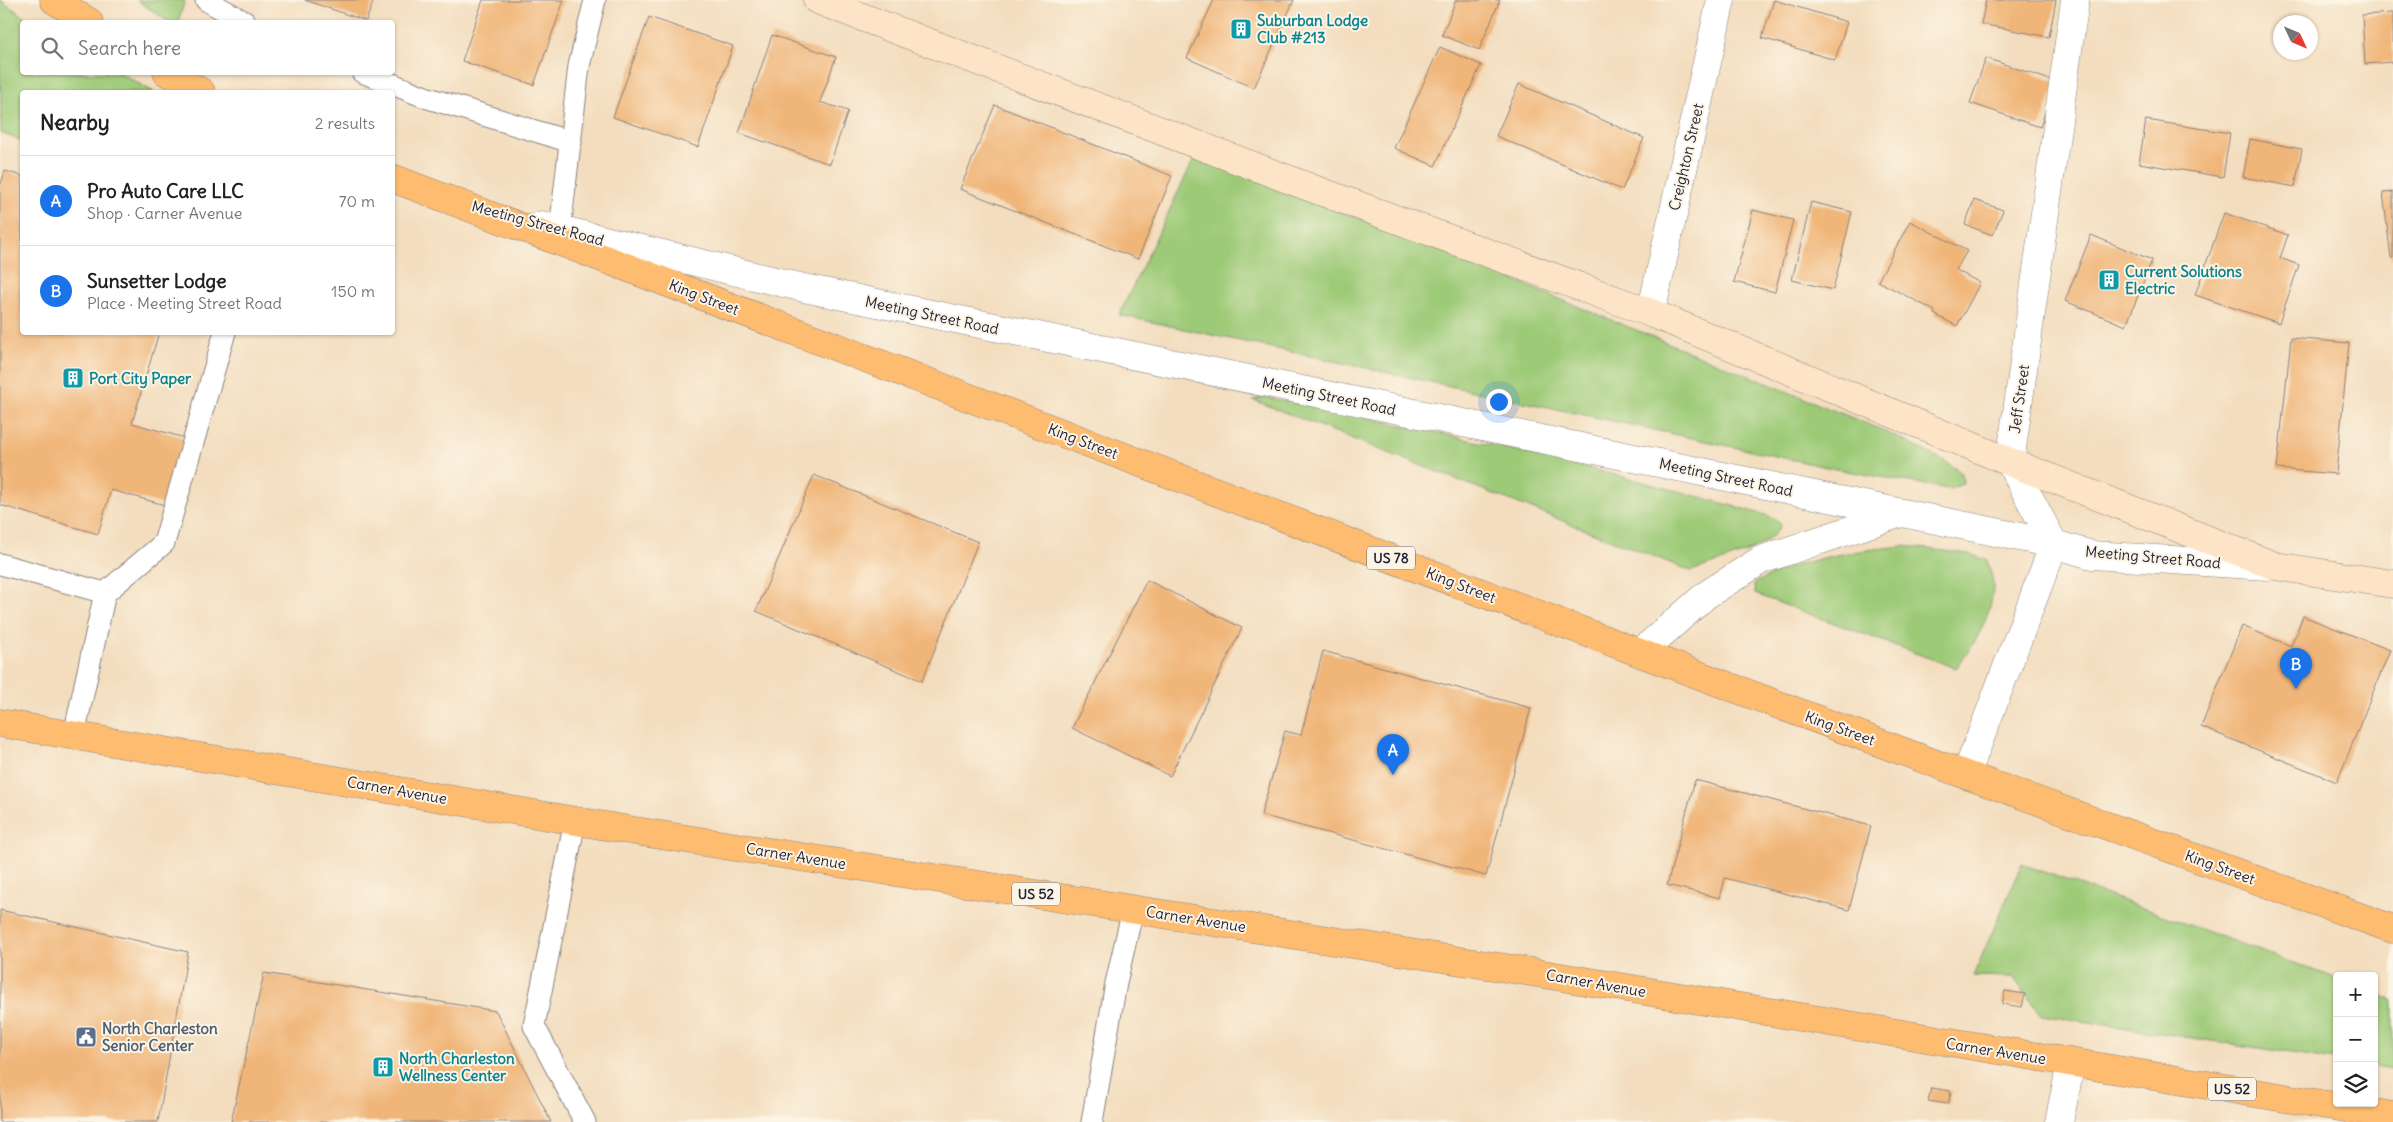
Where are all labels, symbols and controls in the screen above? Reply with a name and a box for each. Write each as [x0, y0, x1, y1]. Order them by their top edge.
place label: Suburban Lodge Club #213 [1257, 11, 1368, 47]
north arrow [2273, 15, 2318, 60]
building icon: Suburban Lodge Club #213 [1229, 17, 1253, 41]
search box [20, 20, 395, 75]
icon: search [38, 34, 66, 62]
text: Search here [78, 36, 181, 60]
street label: Creighton Street [1664, 101, 1708, 213]
text: Nearby [40, 109, 110, 136]
text: 2 results [315, 113, 375, 133]
text: Pro Auto Care LLC [87, 179, 244, 203]
text: A [51, 191, 61, 211]
text: 70 m [339, 191, 375, 211]
street label: Meeting Street Road [470, 196, 606, 250]
text: Shop · Carner Avenue [87, 203, 242, 223]
place label: Current Solutions Electric [2125, 262, 2242, 298]
building icon: Current Solutions Electric [2097, 268, 2121, 292]
text: Sunsetter Lodge [87, 269, 226, 293]
street label: King Street [666, 275, 742, 319]
text: B [51, 281, 61, 301]
text: 150 m [331, 281, 375, 301]
street label: Meeting Street Road [863, 292, 1001, 338]
text: Place · Meeting Street Road [87, 293, 282, 313]
street label: Jeff Street [2005, 363, 2033, 435]
building icon: Port City Paper [61, 366, 85, 390]
place label: Port City Paper [89, 369, 192, 389]
street label: Meeting Street Road [1260, 373, 1398, 419]
your location [1486, 389, 1512, 415]
street label: King Street [1045, 419, 1121, 463]
street label: Meeting Street Road [1657, 454, 1795, 500]
street label: Meeting Street Road [2084, 542, 2222, 572]
road number: US 78 [1367, 546, 1415, 570]
street label: King Street [1423, 563, 1499, 607]
pin: B [2280, 648, 2312, 689]
street label: King Street [1802, 707, 1878, 749]
pin: A [1377, 734, 1409, 775]
street label: Carner Avenue [346, 772, 448, 808]
street label: Carner Avenue [745, 839, 847, 873]
street label: King Street [2182, 846, 2258, 888]
road number: US 52 [1012, 882, 1060, 906]
street label: Carner Avenue [1145, 902, 1247, 936]
street label: Carner Avenue [1545, 965, 1647, 1001]
map controls [2333, 972, 2378, 1107]
button: + [2333, 972, 2378, 1017]
button: − [2333, 1017, 2378, 1062]
place label: North Charleston Senior Center [102, 1019, 218, 1055]
public building icon: North Charleston Senior Center [74, 1025, 98, 1049]
street label: Carner Avenue [1945, 1034, 2047, 1068]
place label: North Charleston Wellness Center [399, 1049, 515, 1085]
building icon: North Charleston Wellness Center [371, 1055, 395, 1079]
button: layers [2333, 1062, 2378, 1107]
road number: US 52 [2208, 1078, 2256, 1100]

